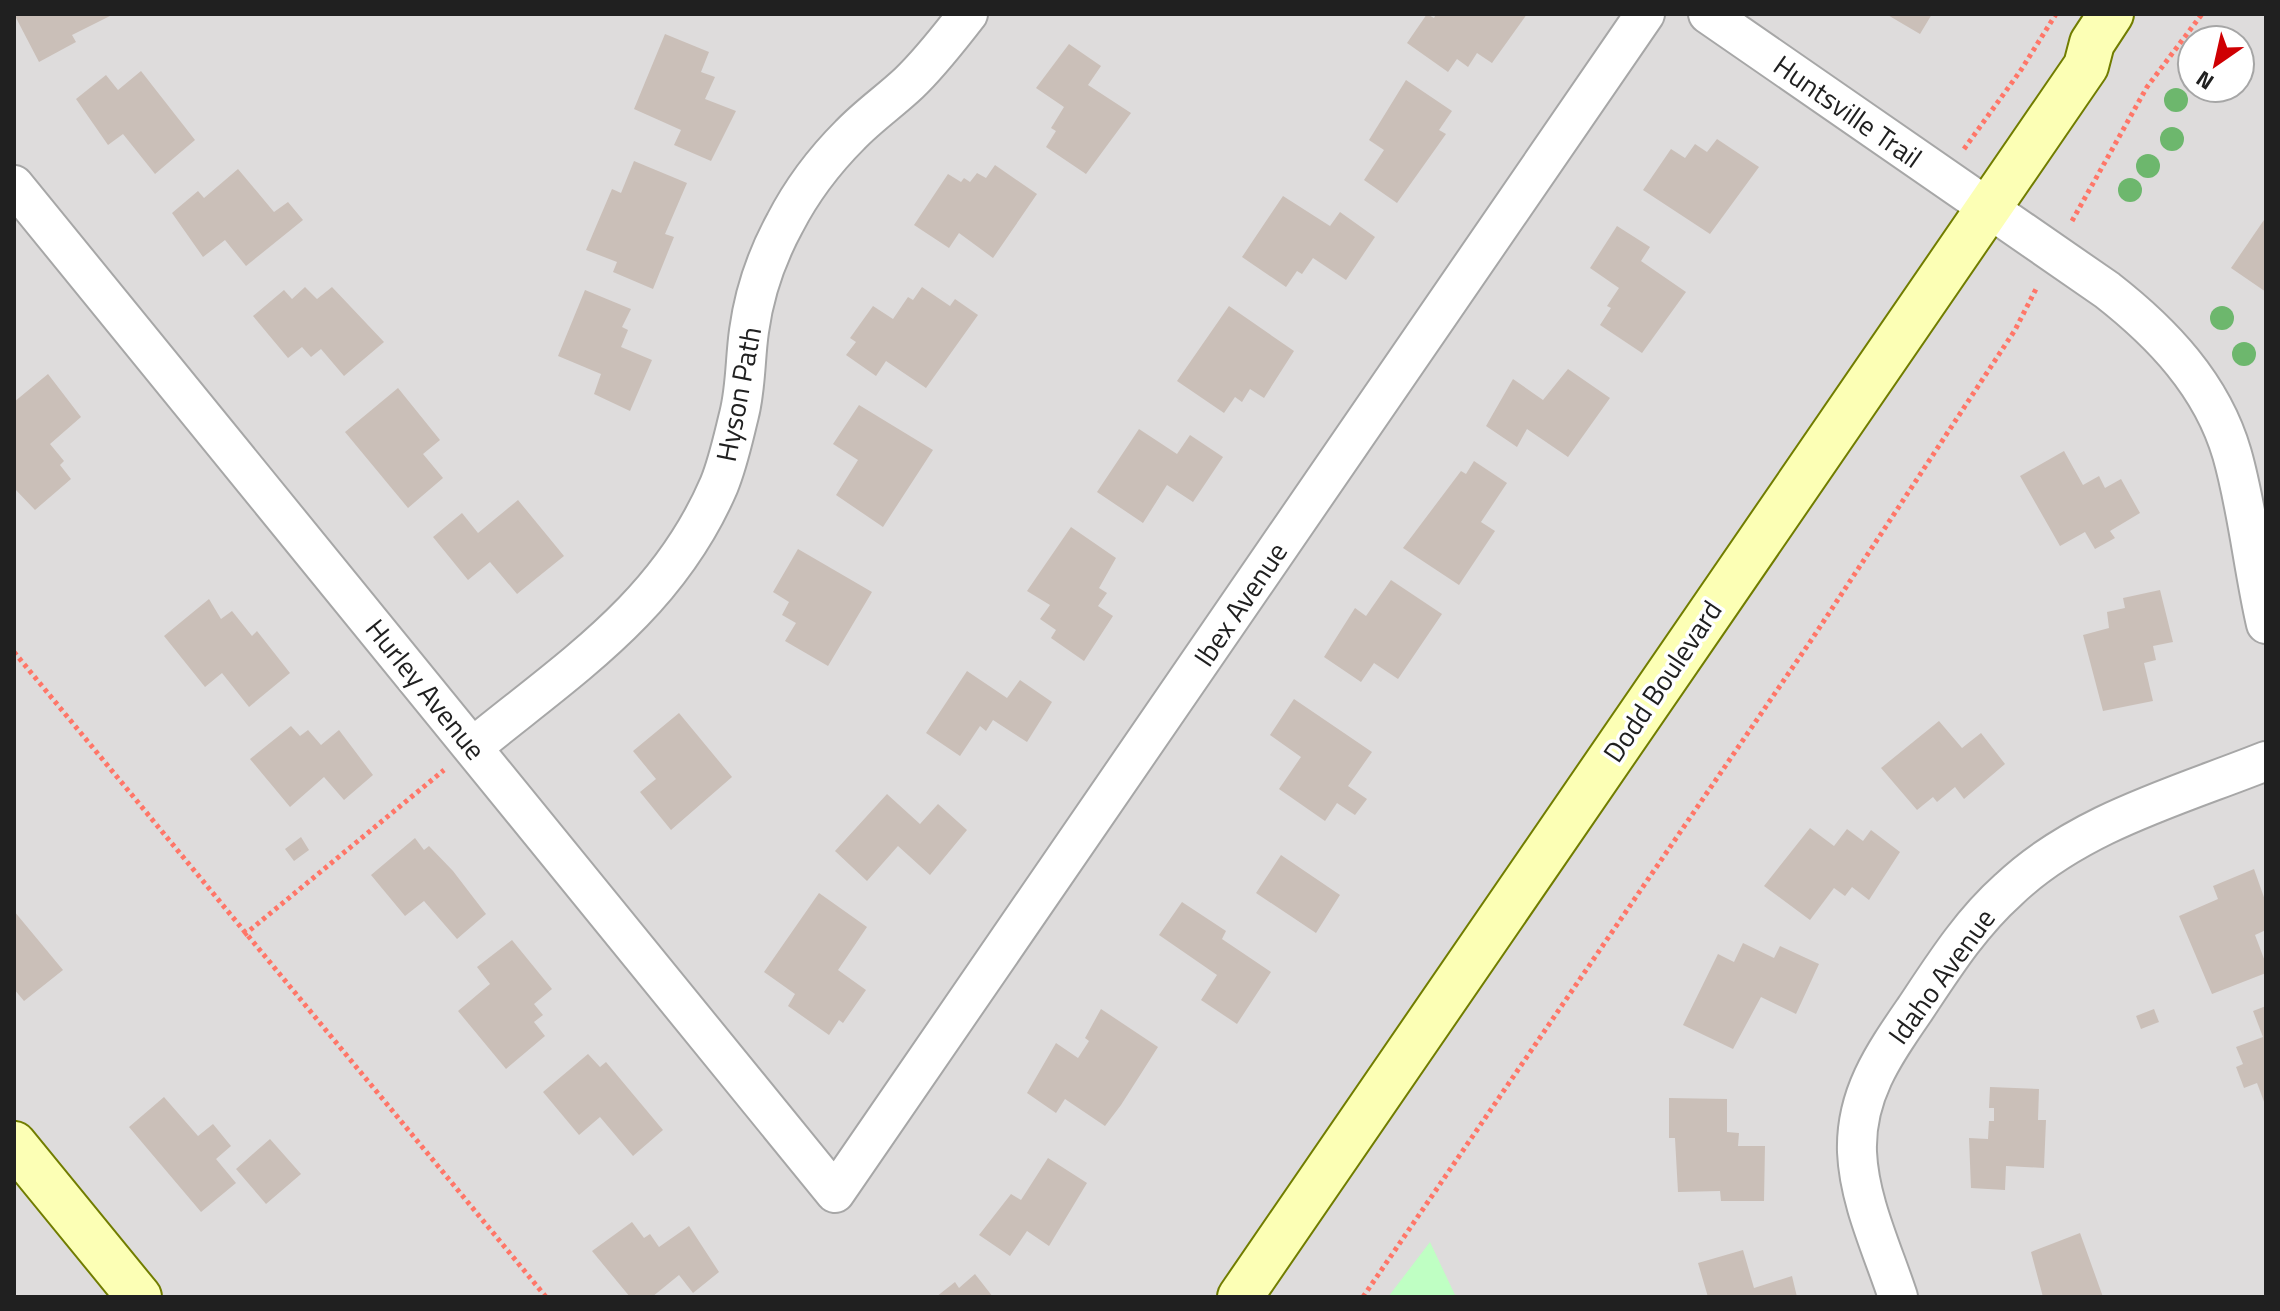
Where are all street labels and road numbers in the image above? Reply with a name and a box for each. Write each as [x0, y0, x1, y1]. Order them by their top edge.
street label: Huntsville Trail [1765, 44, 1931, 178]
street label: Hyson Path [704, 323, 772, 465]
street label: Ibex Avenue [1182, 533, 1298, 675]
street label: Dodd Boulevard [1592, 591, 1732, 771]
street label: Hurley Avenue [355, 609, 497, 769]
street label: Idaho Avenue [1877, 899, 2005, 1053]

